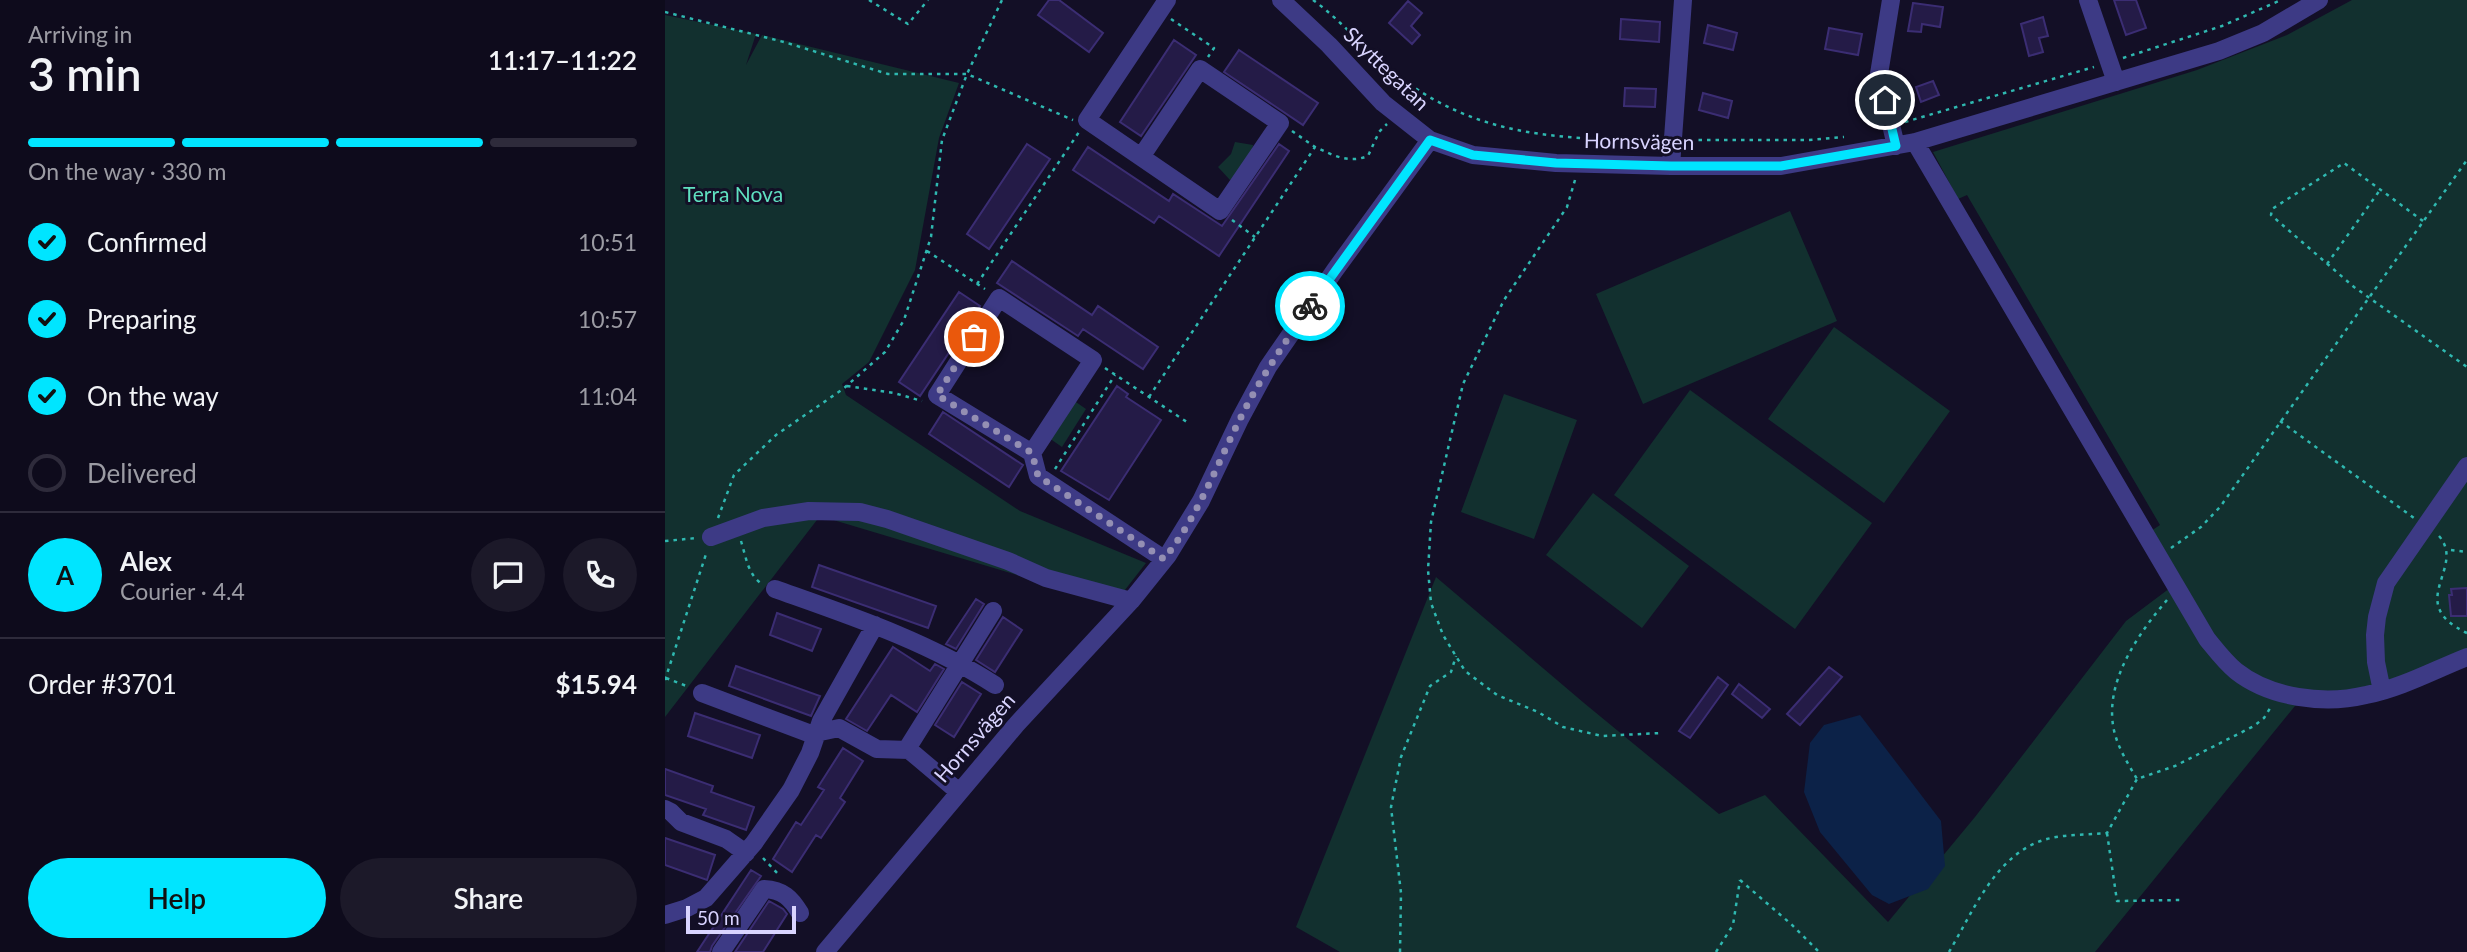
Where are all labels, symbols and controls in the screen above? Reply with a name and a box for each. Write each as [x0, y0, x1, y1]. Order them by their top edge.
text: Arriving in [28, 20, 132, 48]
street label: Skyttegatan [1339, 21, 1435, 115]
text: 11:17–11:22 [488, 44, 637, 76]
text: 3 min [28, 46, 142, 101]
pin [1855, 70, 1915, 130]
icon: home [1866, 81, 1904, 119]
street label: Hornsvägen [1584, 127, 1694, 154]
text: On the way · 330 m [28, 157, 227, 185]
park label: Terra Nova [683, 181, 783, 206]
icon: check [28, 223, 66, 261]
text: Confirmed [87, 226, 207, 258]
text: 10:51 [578, 228, 637, 256]
courier [1275, 271, 1345, 341]
icon: bike [1291, 287, 1329, 325]
icon: check [28, 300, 66, 338]
text: Preparing [87, 303, 196, 335]
text: 10:57 [578, 305, 637, 333]
pin [944, 307, 1004, 367]
icon: bag [955, 318, 993, 356]
icon: check [28, 377, 66, 415]
text: On the way [87, 380, 219, 412]
text: 11:04 [578, 382, 637, 410]
text: Delivered [87, 457, 197, 489]
button: chat [471, 538, 545, 612]
button: phone [563, 538, 637, 612]
text: Alex [120, 545, 172, 577]
text: A [56, 559, 74, 591]
text: Courier · 4.4 [120, 577, 245, 605]
text: Order #3701 [28, 668, 177, 700]
text: $15.94 [555, 668, 637, 700]
street label: Hornsvägen [928, 687, 1020, 787]
button: Help [28, 858, 326, 938]
button: Share [340, 858, 637, 938]
scale bar [686, 903, 796, 935]
text: 50 m [697, 906, 740, 929]

